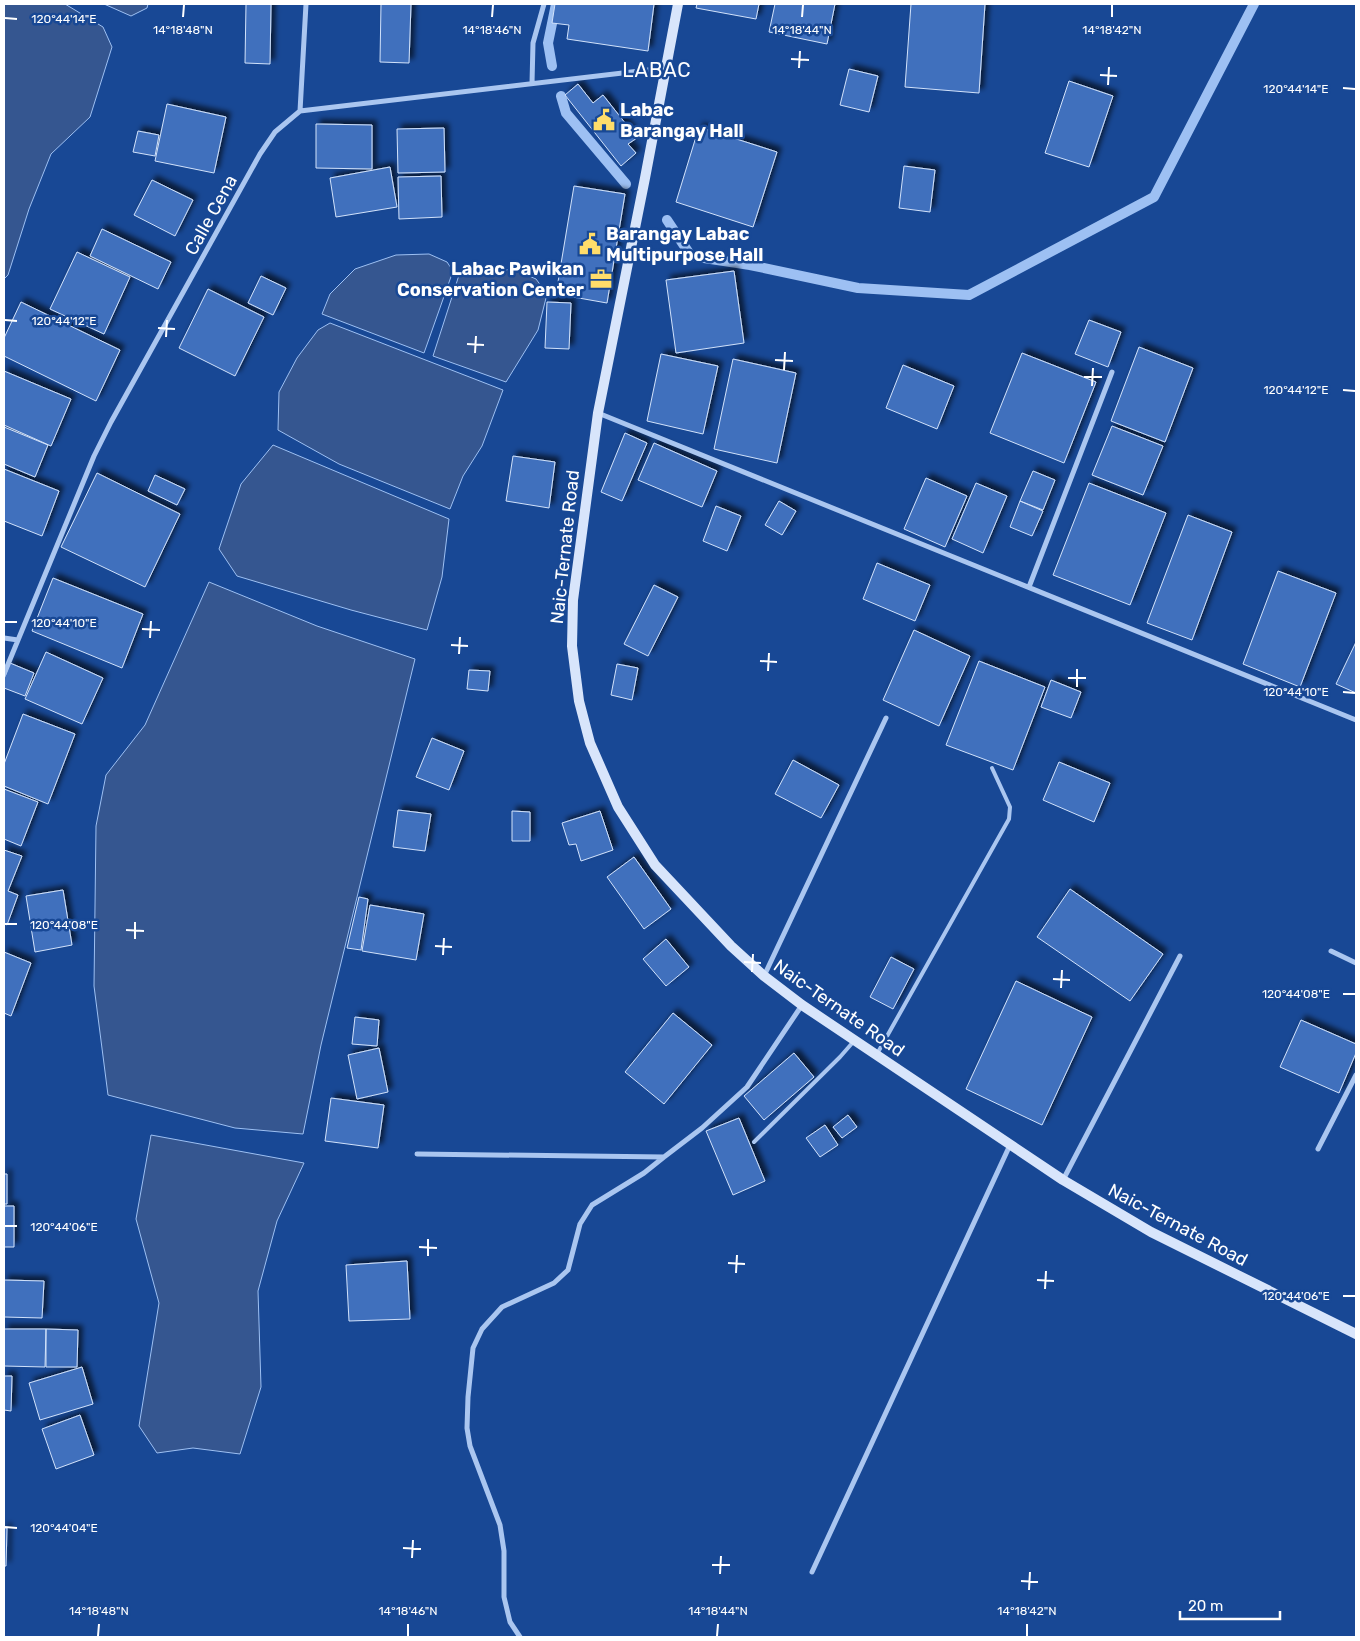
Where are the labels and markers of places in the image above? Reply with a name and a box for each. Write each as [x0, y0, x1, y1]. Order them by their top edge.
place label: Labac Barangay Hall [620, 99, 744, 142]
public building icon: Labac Barangay Hall [591, 107, 617, 133]
place label: Barangay Labac Multipurpose Hall [606, 223, 763, 266]
public building icon: Barangay Labac Multipurpose Hall [577, 231, 603, 257]
place label: Labac Pawikan Conservation Center [397, 258, 584, 301]
office icon: Labac Pawikan Conservation Center [588, 266, 614, 292]

